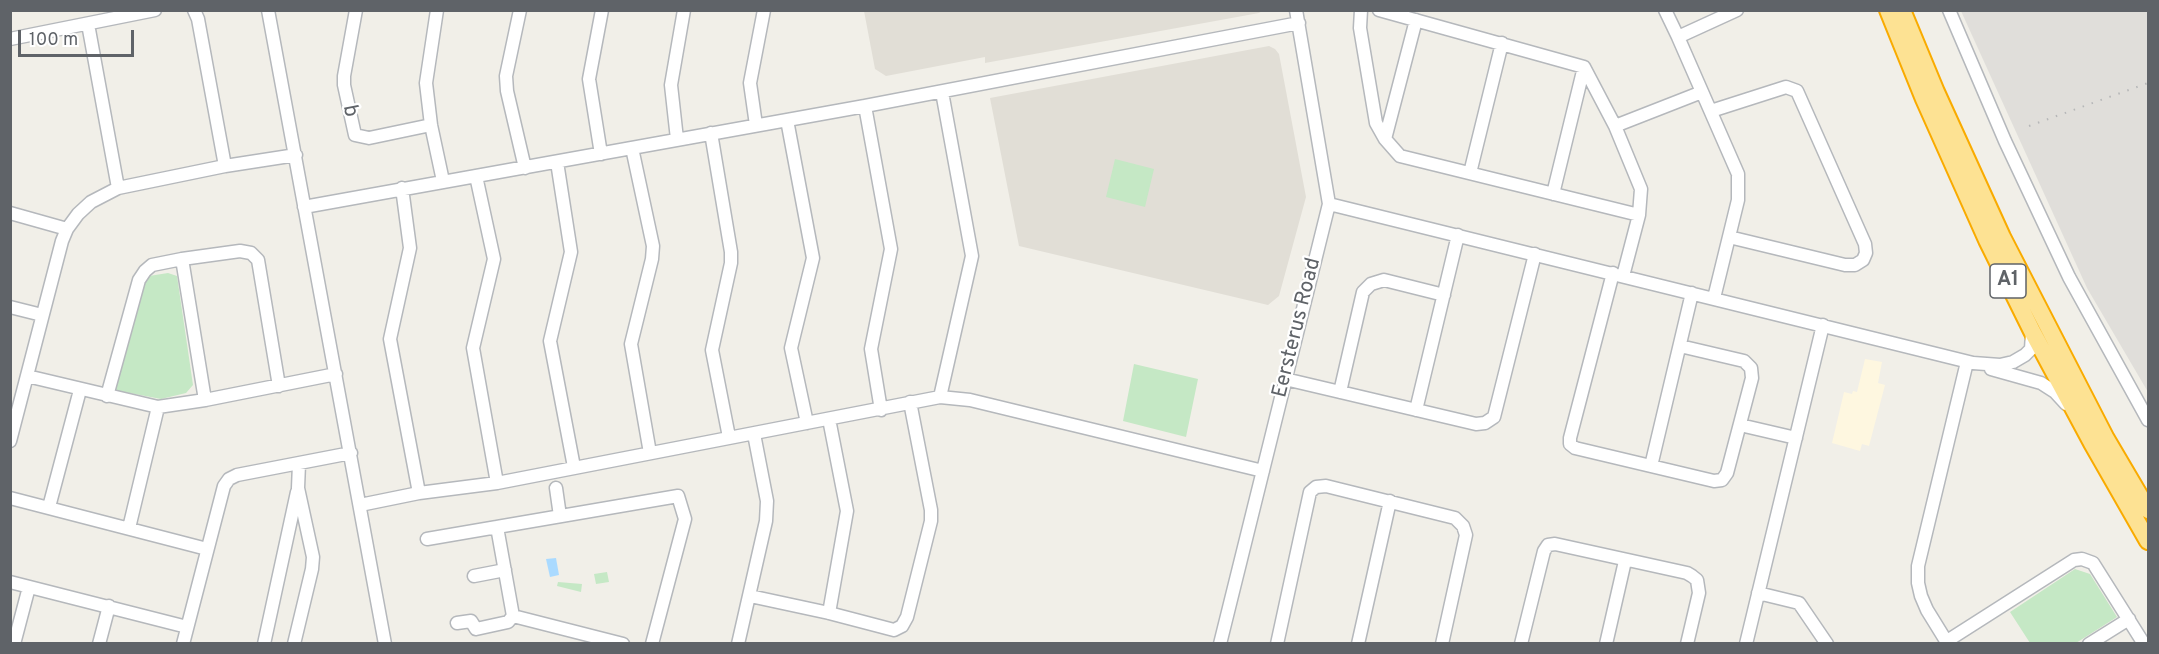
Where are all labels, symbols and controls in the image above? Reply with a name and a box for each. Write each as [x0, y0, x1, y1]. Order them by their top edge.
scale bar [21, 18, 136, 56]
text: 100 m [29, 29, 78, 52]
street label: b [336, 103, 362, 119]
street label: Eersterus Road [1268, 255, 1328, 401]
road number: A1 [1990, 264, 2026, 298]

